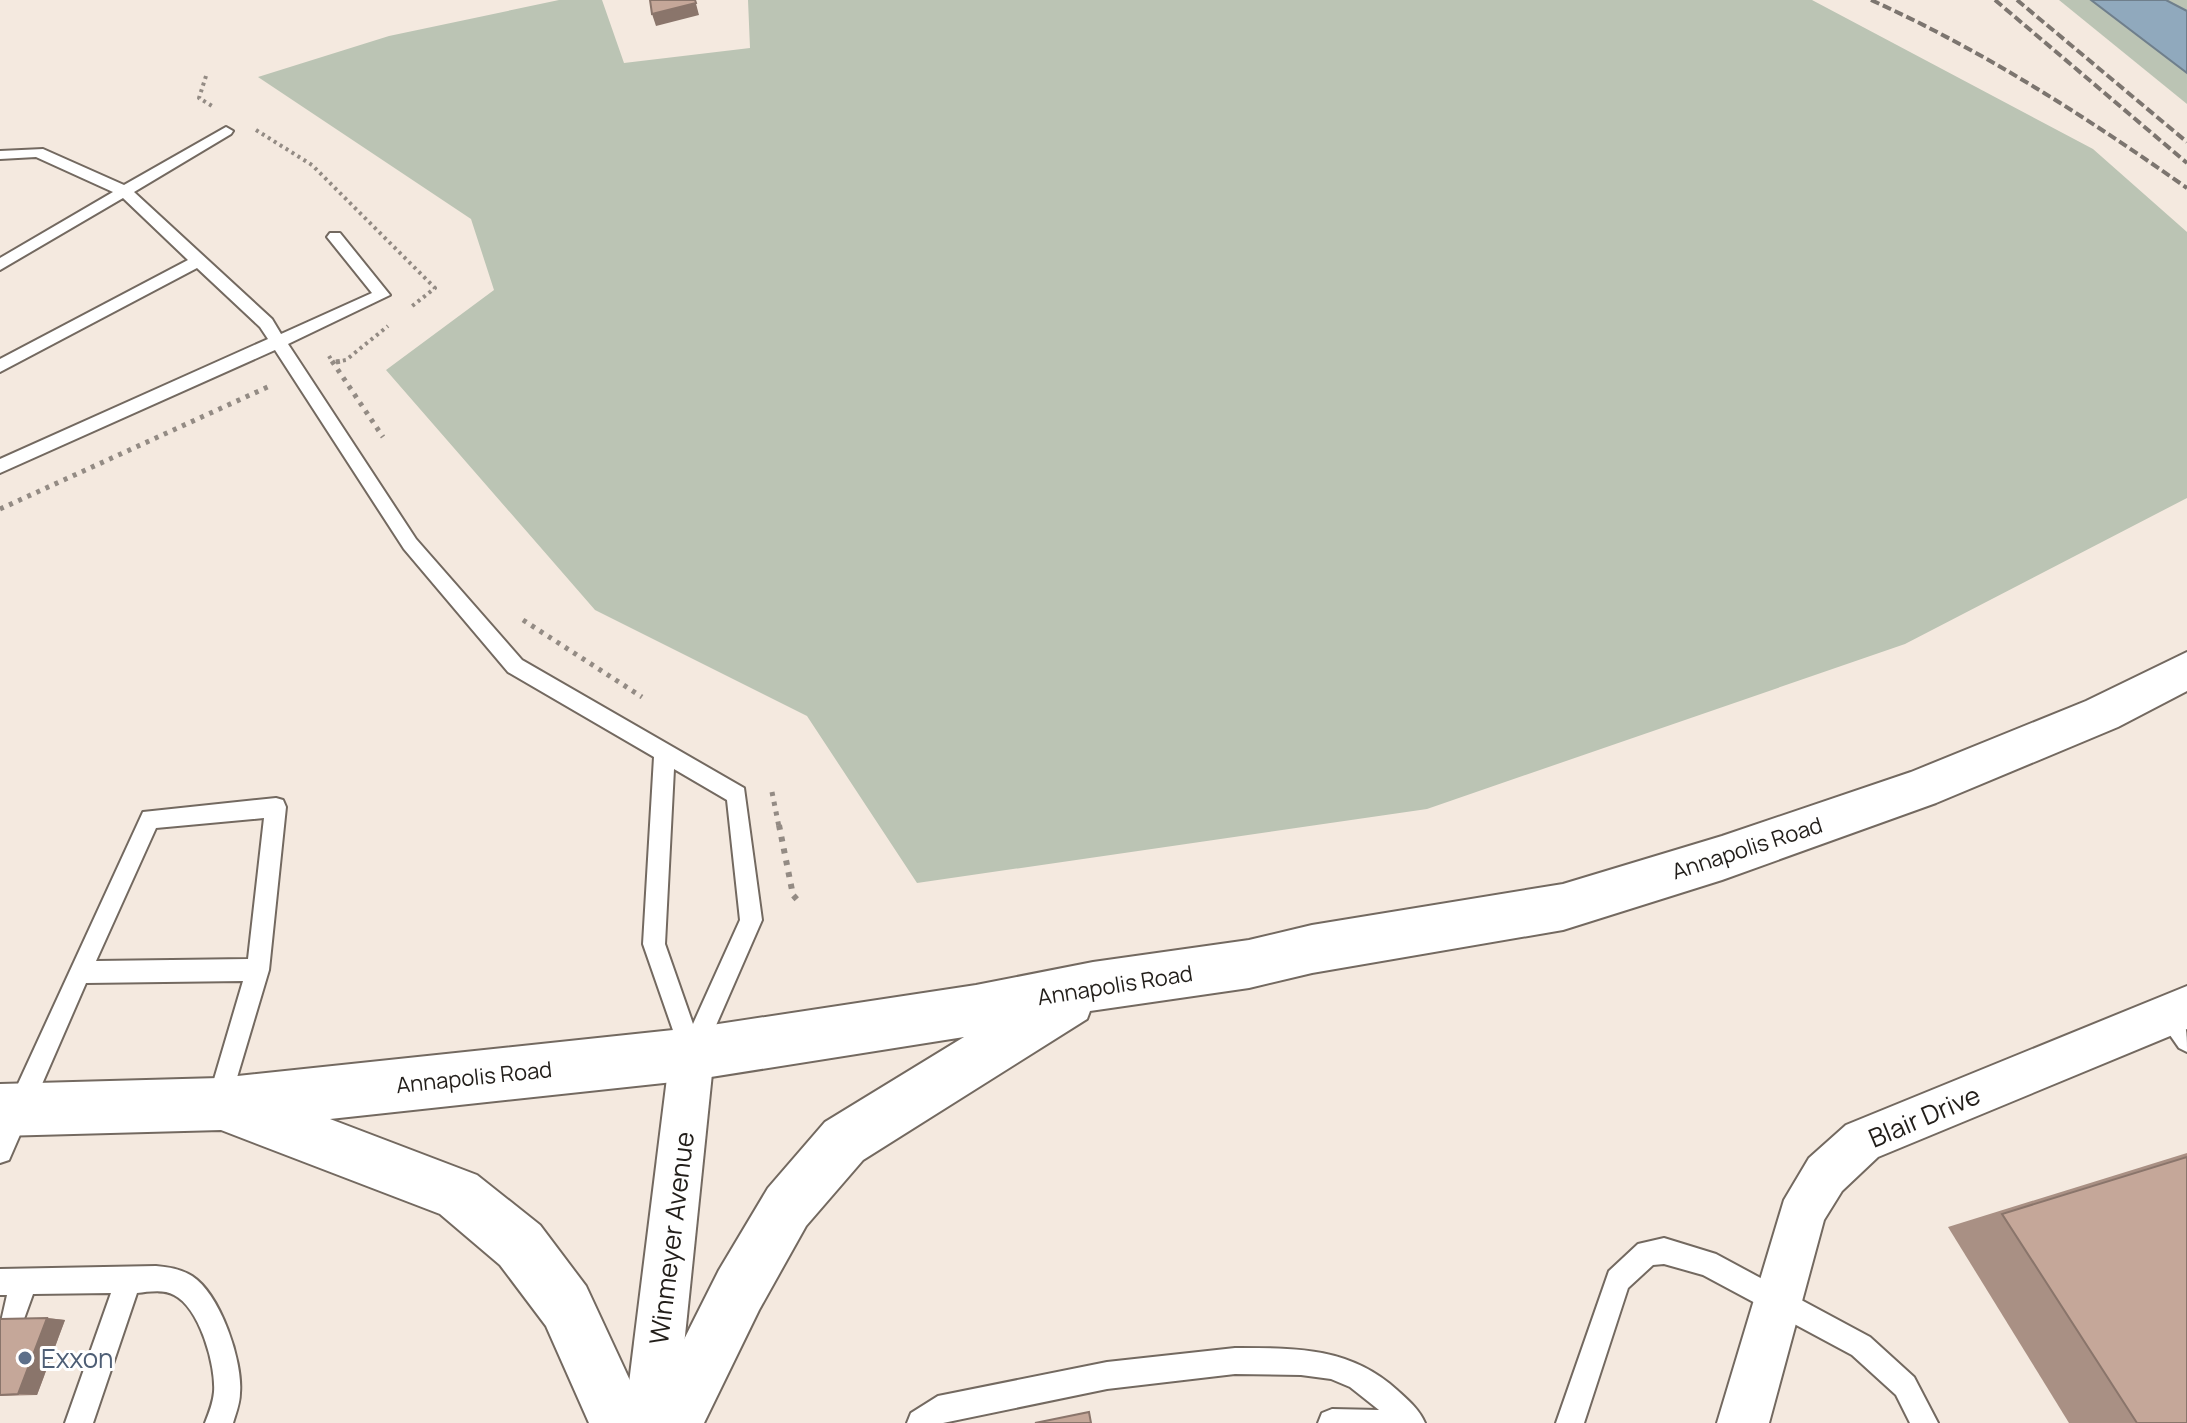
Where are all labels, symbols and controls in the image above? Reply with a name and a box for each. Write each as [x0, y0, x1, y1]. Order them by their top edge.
street label: Annapolis Road [1668, 810, 1826, 886]
street label: Annapolis Road [1035, 958, 1195, 1012]
street label: Annapolis Road [395, 1054, 553, 1100]
street label: Blair Drive [1863, 1076, 1985, 1156]
street label: Winmeyer Avenue [640, 1130, 702, 1346]
place label: Exxon [41, 1340, 114, 1376]
marker: Exxon [16, 1349, 34, 1367]

